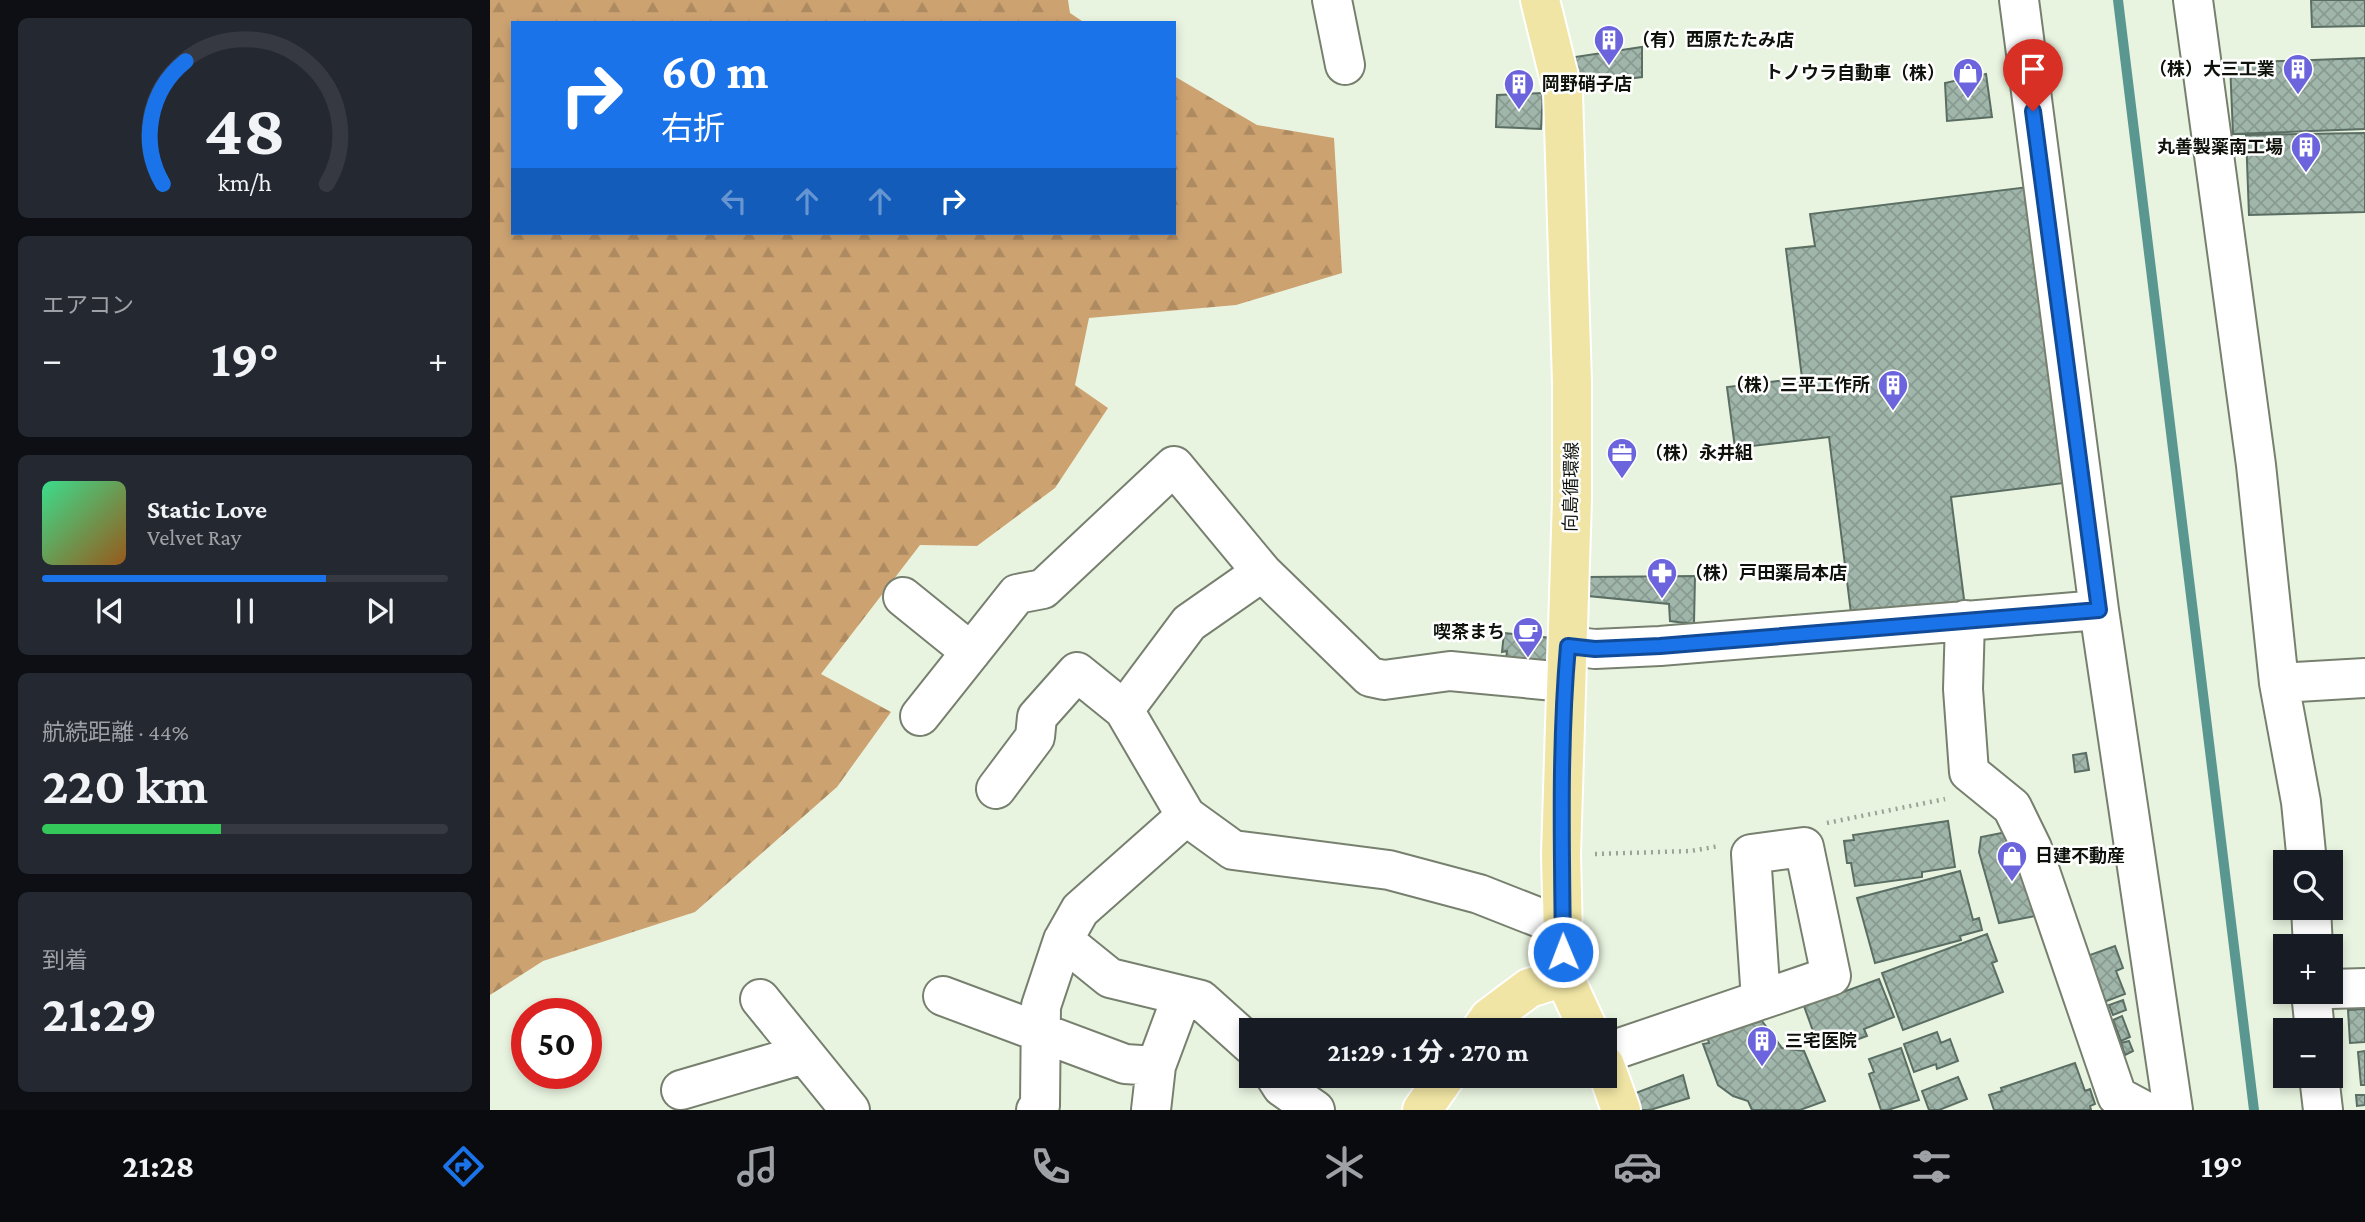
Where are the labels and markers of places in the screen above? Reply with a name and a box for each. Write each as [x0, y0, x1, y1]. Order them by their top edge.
building icon: （有）西原たたみ店 [1592, 23, 1626, 67]
place label: （有）西原たたみ店 [1632, 30, 1794, 50]
pin [2003, 39, 2063, 111]
building icon: （株）大三工業 [2281, 52, 2315, 96]
shop icon: トノウラ自動車（株） [1951, 56, 1985, 100]
place label: （株）大三工業 [2149, 59, 2275, 79]
place label: トノウラ自動車（株） [1765, 63, 1945, 83]
building icon: 岡野硝子店 [1502, 67, 1536, 111]
place label: 岡野硝子店 [1542, 74, 1632, 94]
building icon: 丸善製薬南工場 [2289, 130, 2323, 174]
place label: 丸善製薬南工場 [2157, 137, 2283, 157]
building icon: （株）三平工作所 [1876, 368, 1910, 412]
place label: （株）三平工作所 [1726, 375, 1870, 395]
office icon: （株）永井組 [1605, 436, 1639, 480]
place label: （株）永井組 [1645, 443, 1753, 463]
pharmacy icon: （株）戸田薬局本店 [1645, 556, 1679, 600]
place label: （株）戸田薬局本店 [1685, 563, 1847, 583]
cafe icon: 喫茶まち [1511, 615, 1545, 659]
place label: 喫茶まち [1433, 622, 1505, 642]
shop icon: 日建不動産 [1995, 839, 2029, 883]
place label: 日建不動産 [2035, 846, 2125, 866]
building icon: 三宅医院 [1745, 1024, 1779, 1068]
place label: 三宅医院 [1785, 1031, 1857, 1051]

